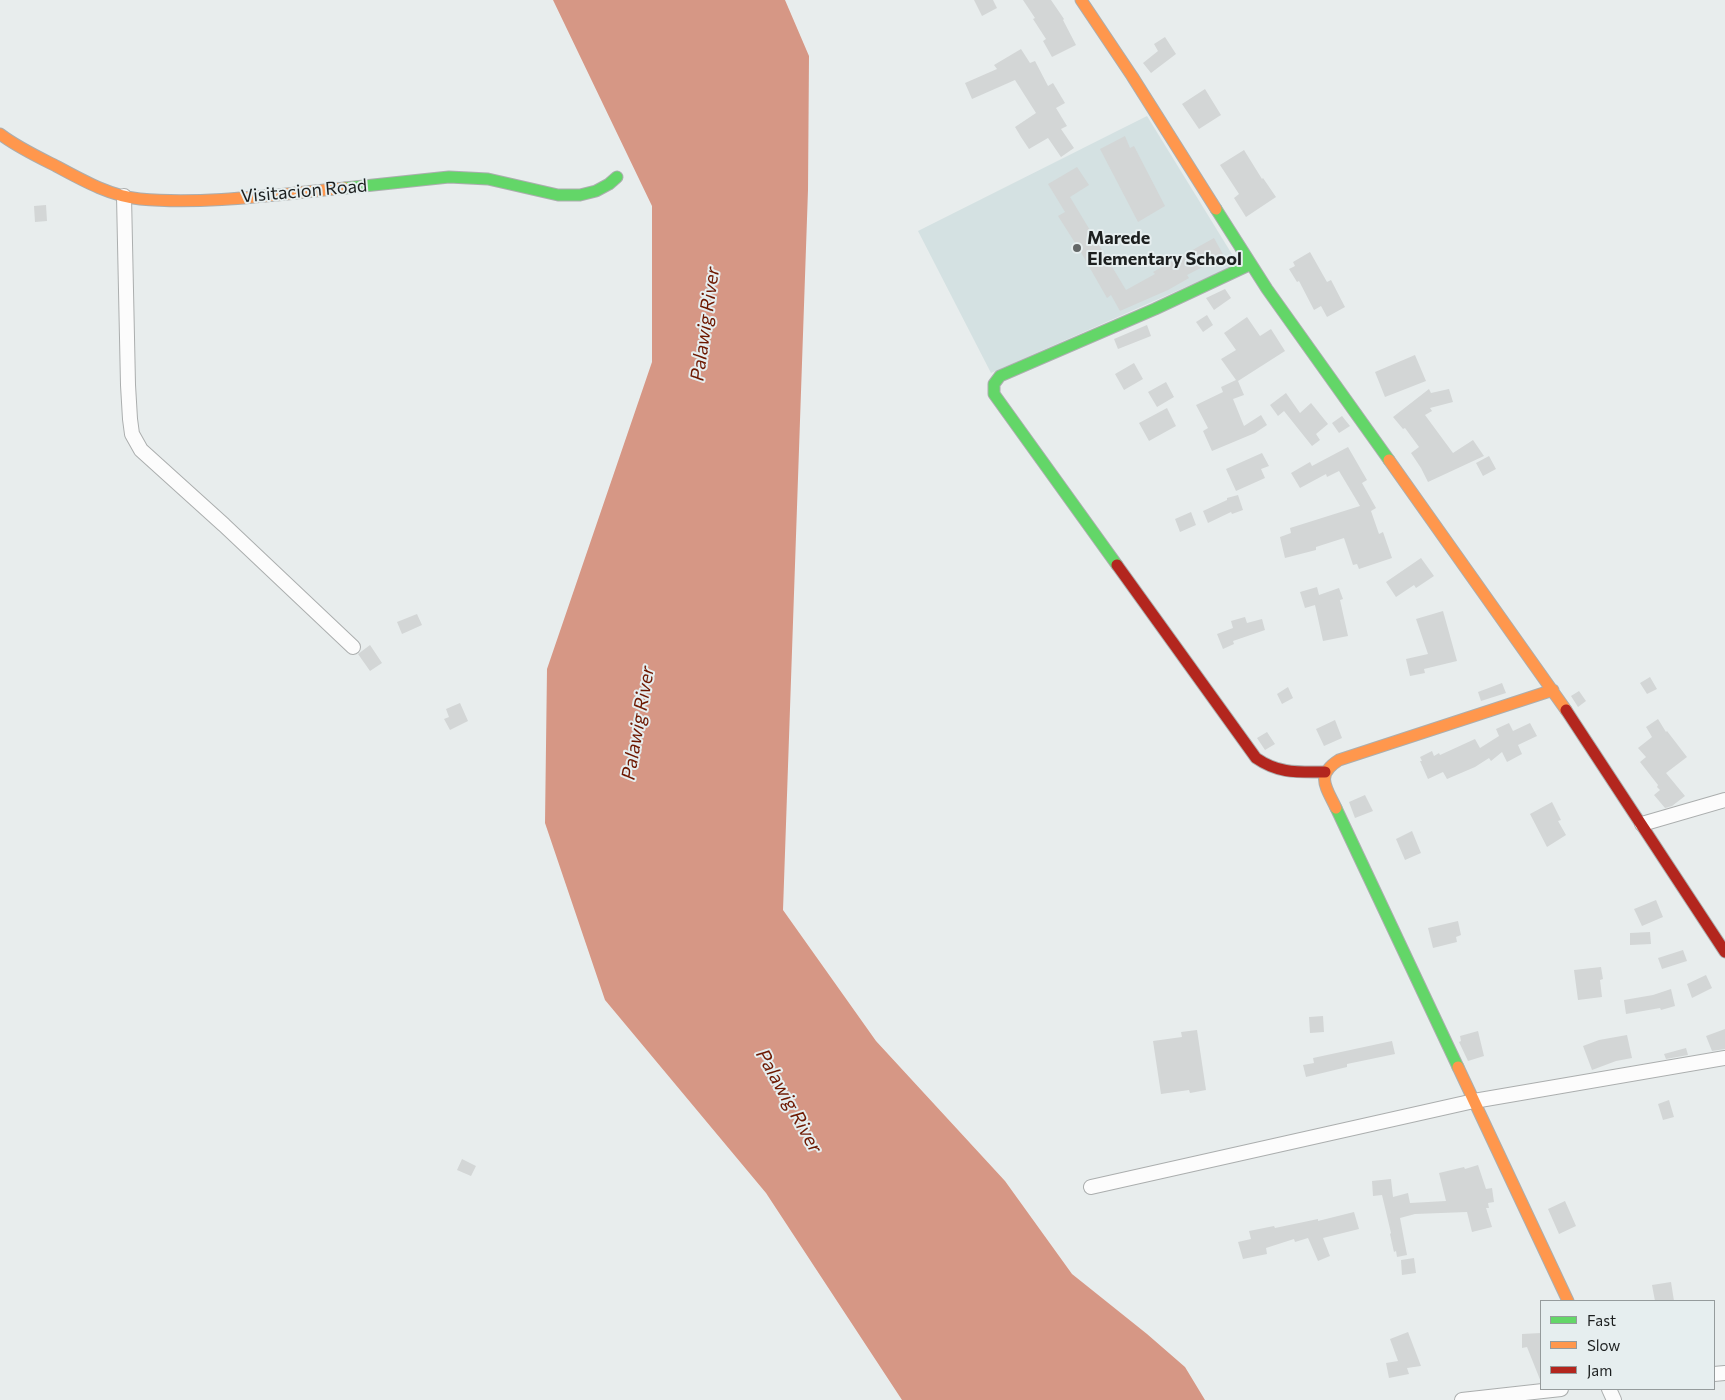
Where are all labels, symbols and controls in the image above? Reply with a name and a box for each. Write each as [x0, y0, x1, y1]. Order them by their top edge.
street label: Visitacion Road [240, 175, 368, 207]
place label: Marede Elementary School [1087, 227, 1242, 270]
marker: Marede Elementary School [1071, 242, 1083, 254]
water label: Palawig River [686, 265, 724, 383]
water label: Palawig River [617, 664, 659, 782]
water label: Palawig River [751, 1045, 827, 1157]
legend [1540, 1300, 1715, 1390]
text: Fast [1587, 1311, 1616, 1329]
text: Slow [1587, 1336, 1620, 1354]
text: Jam [1587, 1361, 1612, 1379]

